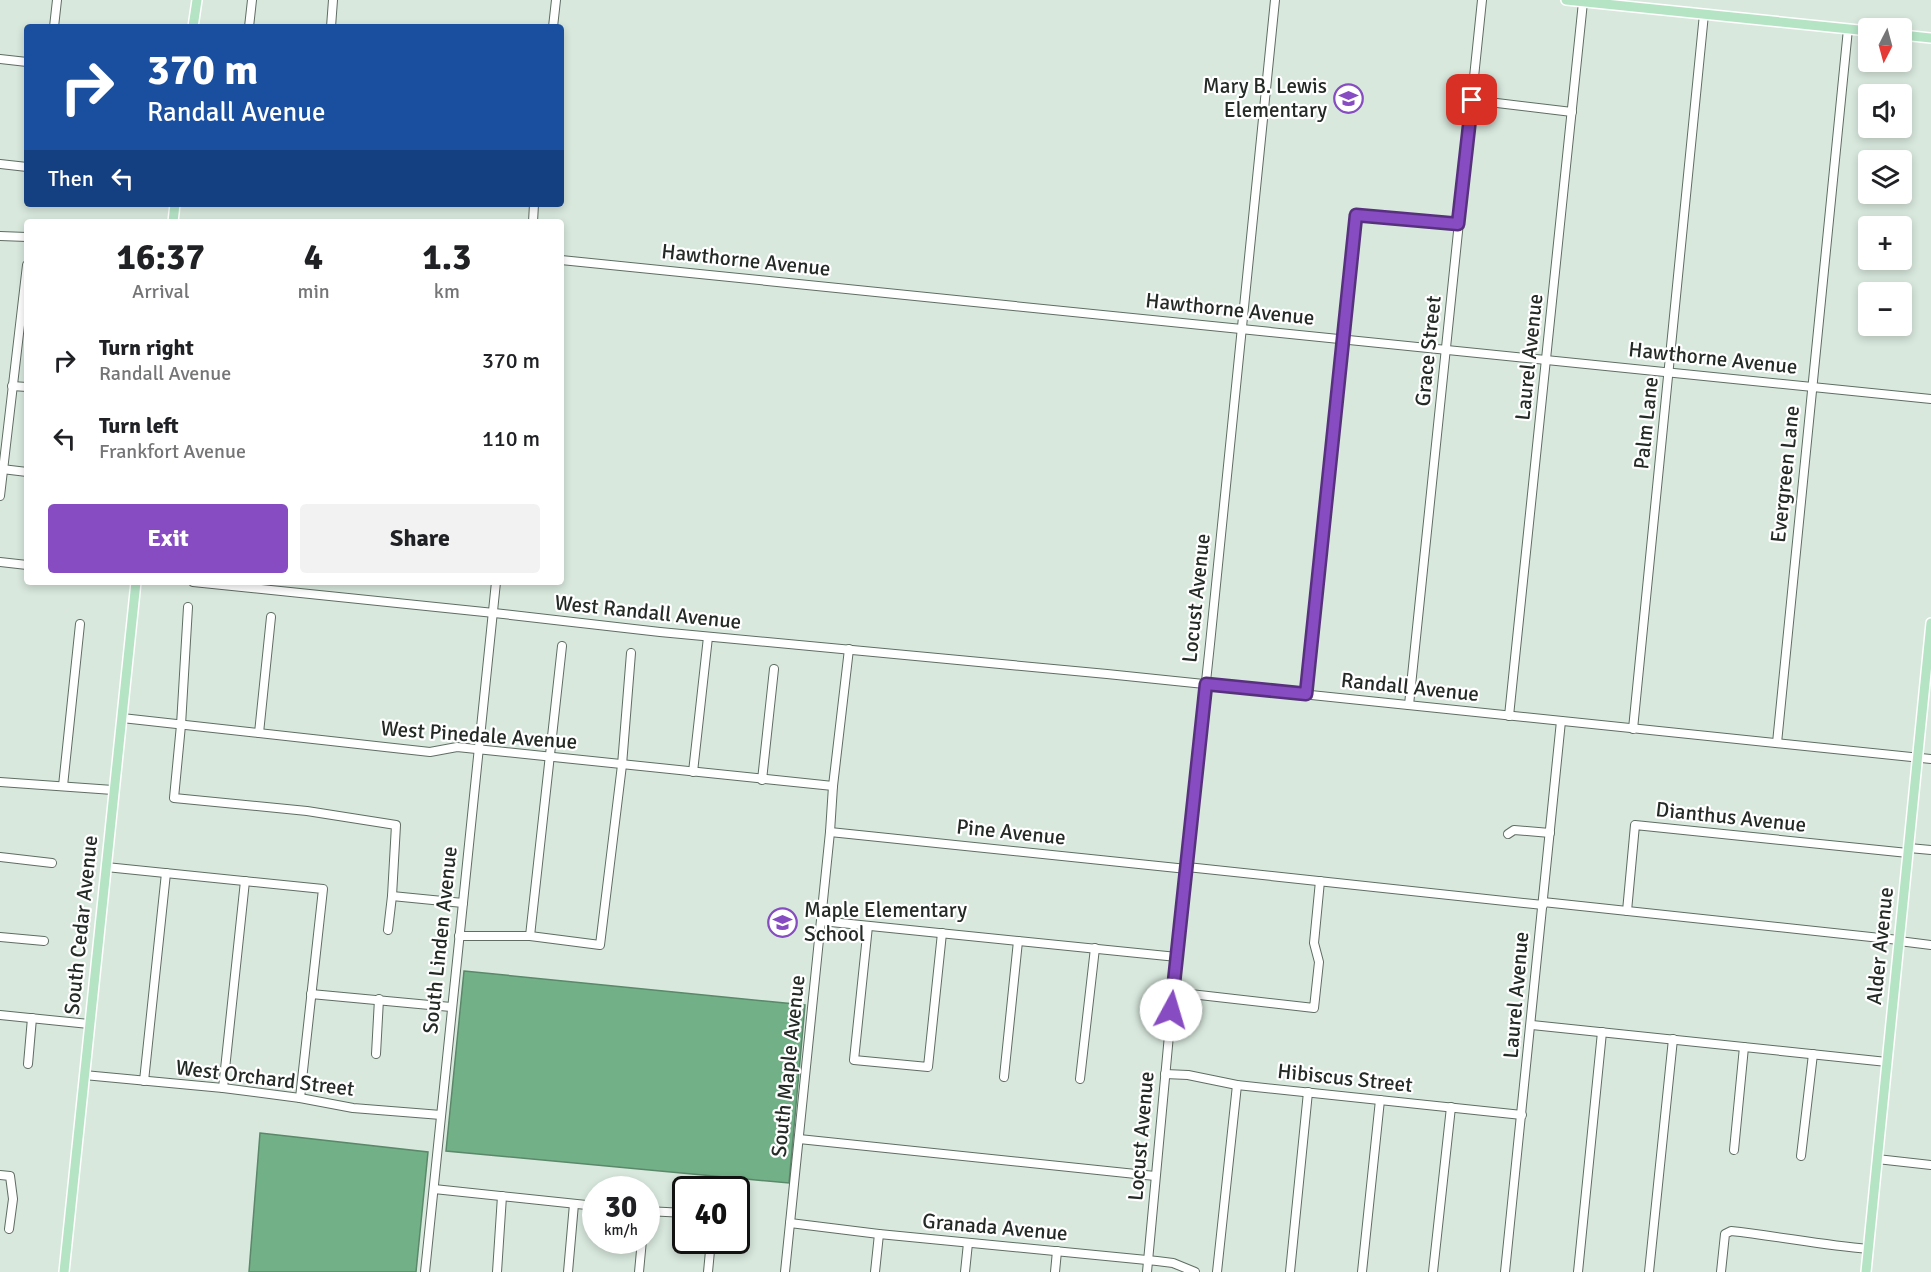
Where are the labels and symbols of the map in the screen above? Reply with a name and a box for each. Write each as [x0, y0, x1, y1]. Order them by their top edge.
north arrow [1858, 18, 1912, 72]
place label: Mary B. Lewis Elementary [1203, 73, 1327, 123]
pin [1446, 74, 1497, 125]
school or university icon: Mary B. Lewis Elementary [1332, 82, 1364, 114]
street label: Hawthorne Avenue [660, 238, 832, 282]
street label: Hawthorne Avenue [1144, 287, 1316, 331]
street label: Laurel Avenue [1509, 292, 1549, 422]
street label: Grace Street [1409, 294, 1447, 408]
street label: Hawthorne Avenue [1627, 336, 1799, 380]
street label: Palm Lane [1628, 375, 1664, 471]
street label: Evergreen Lane [1765, 404, 1805, 544]
street label: Locust Avenue [1176, 532, 1216, 664]
street label: West Randall Avenue [553, 589, 743, 635]
street label: Randall Avenue [1340, 667, 1480, 707]
street label: West Pinedale Avenue [380, 715, 578, 755]
street label: Dianthus Avenue [1654, 796, 1808, 838]
street label: Pine Avenue [955, 813, 1067, 851]
street label: South Cedar Avenue [59, 834, 103, 1016]
street label: South Linden Avenue [417, 845, 463, 1035]
street label: Alder Avenue [1861, 886, 1899, 1006]
place label: Maple Elementary School [804, 897, 967, 947]
school or university icon: Maple Elementary School [767, 906, 799, 938]
street label: Laurel Avenue [1498, 931, 1534, 1059]
street label: South Maple Avenue [766, 974, 810, 1158]
position arrow [1139, 978, 1203, 1042]
street label: West Orchard Street [174, 1054, 356, 1102]
street label: Hibiscus Street [1276, 1058, 1414, 1098]
street label: Locust Avenue [1122, 1070, 1160, 1202]
speed limit sign: 40 [672, 1176, 750, 1254]
street label: Granada Avenue [921, 1208, 1069, 1246]

